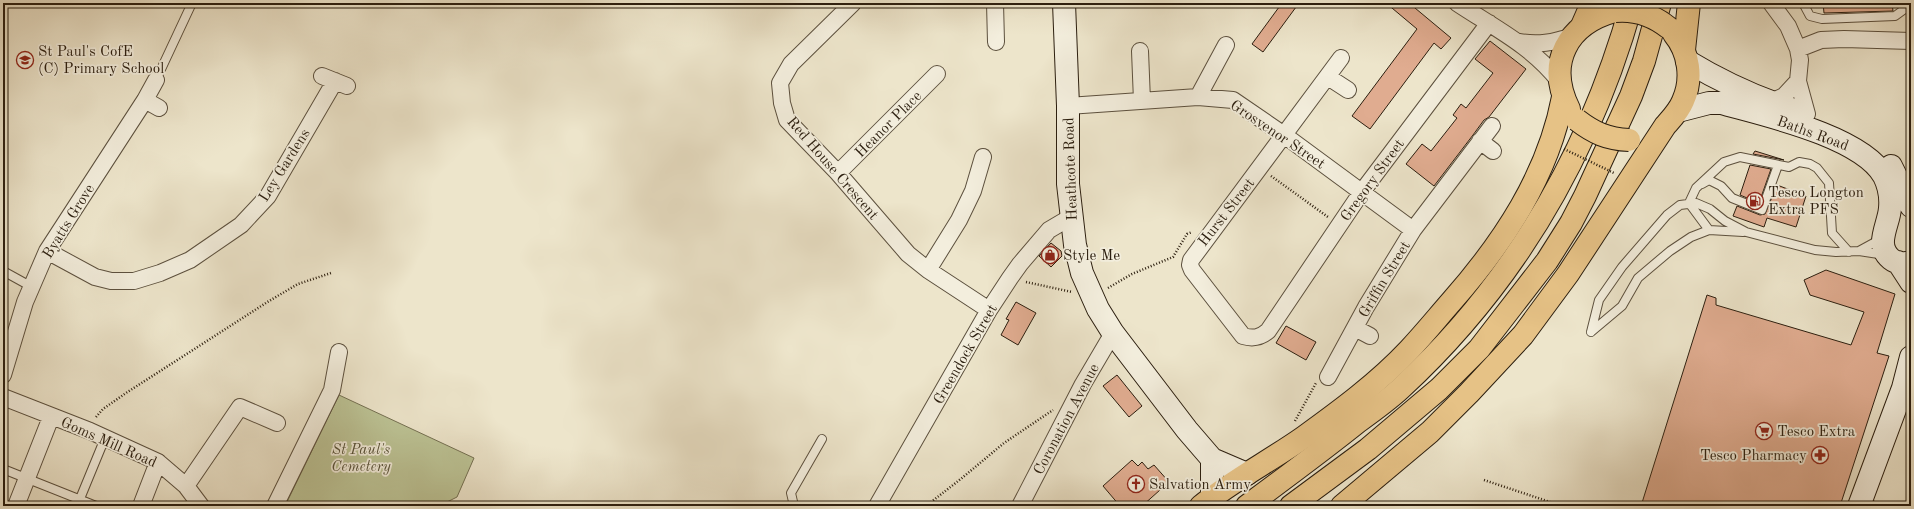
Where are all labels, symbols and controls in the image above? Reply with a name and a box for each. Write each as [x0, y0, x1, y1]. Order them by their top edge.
place label: St Paul's CofE (C) Primary School [38, 45, 164, 77]
school or university icon: St Paul's CofE (C) Primary School [15, 50, 35, 70]
street label: Heanor Place [853, 89, 925, 161]
street label: Grosvenor Street [1227, 98, 1327, 172]
street label: Baths Road [1775, 114, 1851, 154]
street label: Red House Crescent [783, 115, 880, 223]
street label: Heathcote Road [1062, 117, 1081, 221]
street label: Ley Gardens [257, 127, 314, 205]
street label: Gregory Street [1339, 137, 1408, 225]
street label: Hurst Street [1196, 176, 1258, 250]
street label: Byatts Grove [41, 182, 98, 262]
place label: Tesco Longton Extra PFS [1768, 186, 1864, 218]
fuel station icon: Tesco Longton Extra PFS [1745, 191, 1765, 211]
street label: Griffin Street [1357, 239, 1414, 320]
shop icon: Style Me [1040, 245, 1060, 265]
place label: Style Me [1063, 249, 1120, 264]
street label: Greendock Street [932, 302, 1001, 407]
street label: Coronation Avenue [1032, 362, 1103, 478]
street label: Goms Mill Road [58, 416, 159, 471]
supermarket icon: Tesco Extra [1754, 421, 1774, 441]
place label: Tesco Extra [1777, 425, 1856, 440]
park label: St Paul's Cemetery [331, 443, 391, 475]
pharmacy icon: Tesco Pharmacy [1810, 445, 1830, 465]
place label: Tesco Pharmacy [1700, 449, 1807, 464]
church icon: Salvation Army [1126, 474, 1146, 494]
place label: Salvation Army [1149, 478, 1251, 493]

